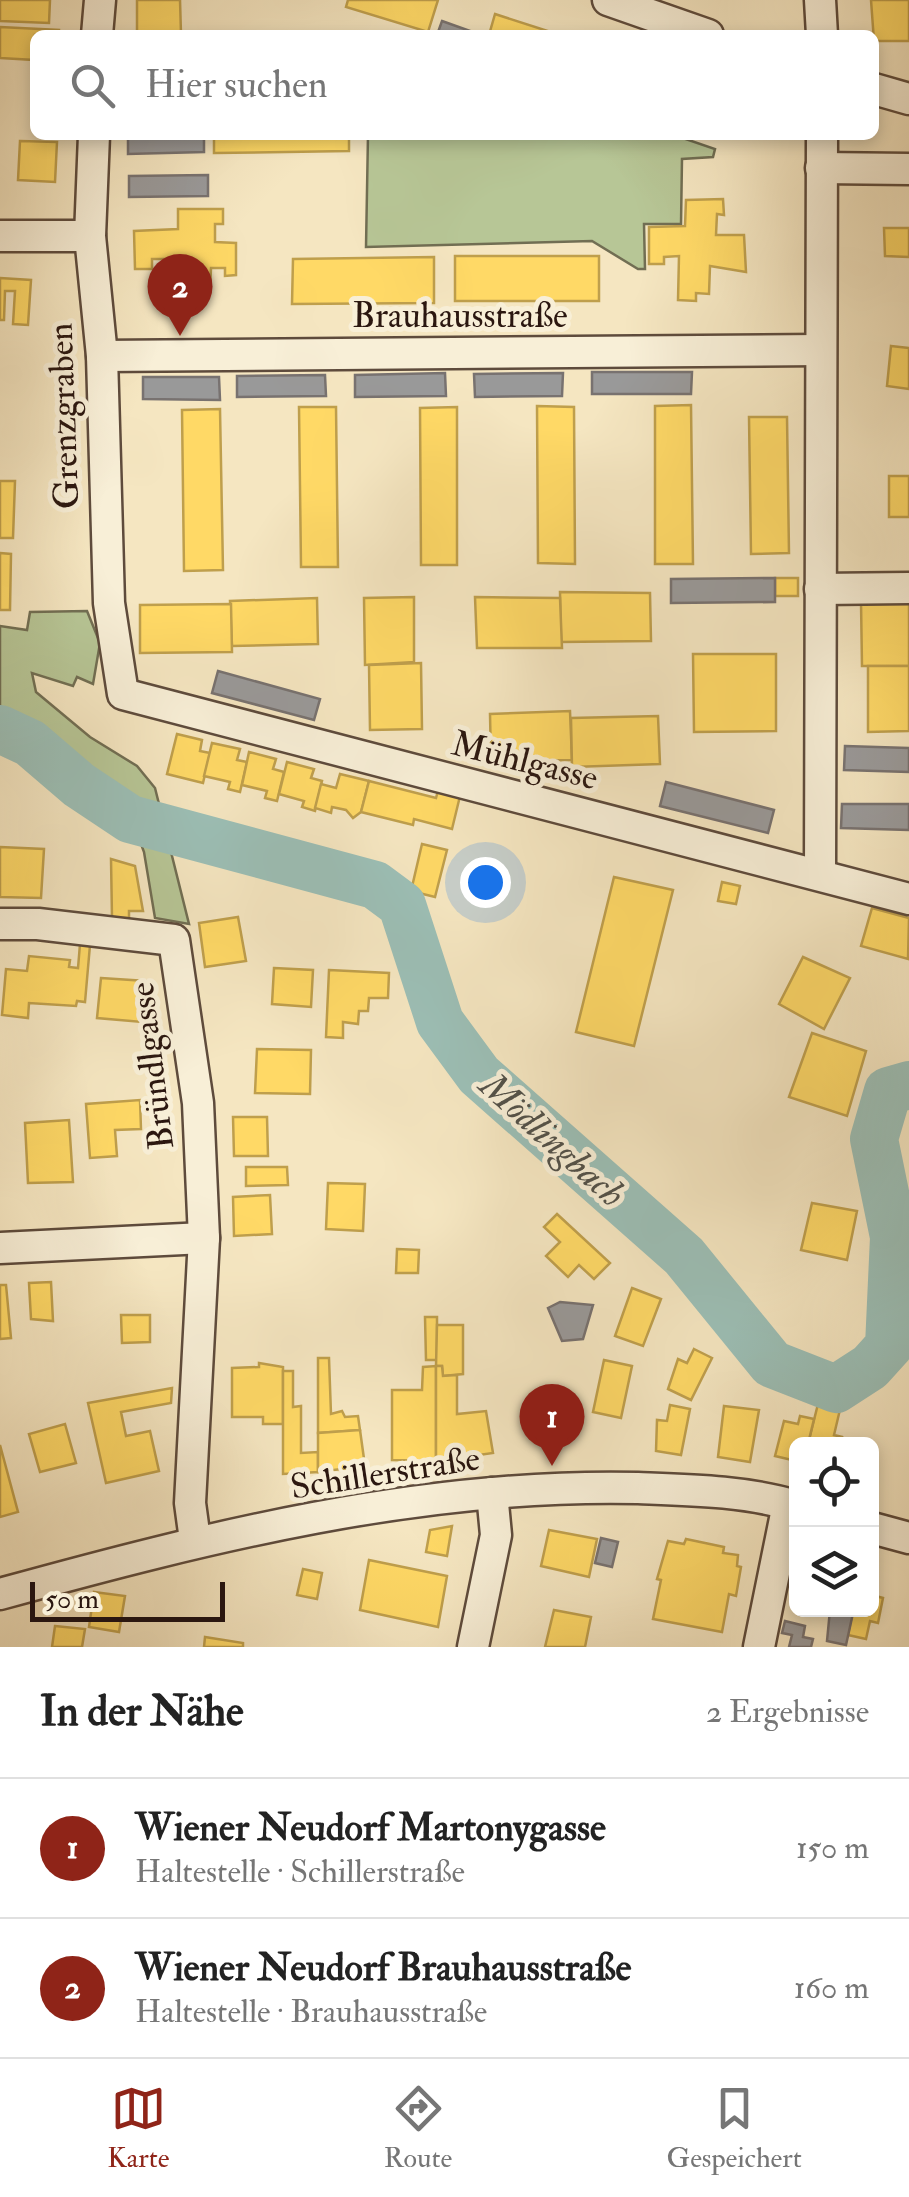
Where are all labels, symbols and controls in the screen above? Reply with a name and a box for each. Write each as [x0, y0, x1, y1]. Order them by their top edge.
search box [30, 30, 879, 140]
icon: search [65, 58, 120, 113]
text: Hier suchen [145, 61, 328, 109]
pin: 2 [148, 254, 212, 336]
street label: Brauhausstraße [352, 294, 568, 338]
street label: Grenzgraben [39, 322, 89, 510]
street label: Mühlgasse [447, 722, 602, 800]
your location [460, 857, 511, 908]
street label: Bründlgasse [120, 980, 184, 1152]
water label: Mödlingbach [468, 1060, 635, 1218]
pin: 1 [520, 1384, 584, 1466]
street label: Schillerstraße [287, 1436, 483, 1510]
map controls [789, 1437, 879, 1617]
button: locate [789, 1437, 879, 1527]
button: layers [789, 1527, 879, 1617]
scale bar [30, 1577, 225, 1622]
text: 50 m [45, 1582, 99, 1617]
text: In der Nähe [40, 1686, 244, 1738]
text: 2 Ergebnisse [706, 1692, 869, 1732]
text: Wiener Neudorf Martonygasse [135, 1804, 606, 1852]
text: 1 [67, 1828, 78, 1868]
text: 150 m [796, 1828, 869, 1868]
text: Haltestelle · Schillerstraße [135, 1852, 465, 1892]
text: Wiener Neudorf Brauhausstraße [135, 1944, 631, 1992]
text: 2 [64, 1968, 81, 2008]
text: 160 m [794, 1968, 869, 2008]
text: Haltestelle · Brauhausstraße [135, 1992, 487, 2032]
tab: Karte [107, 2081, 169, 2176]
tab: Route [384, 2081, 452, 2176]
tab: Gespeichert [667, 2081, 802, 2176]

